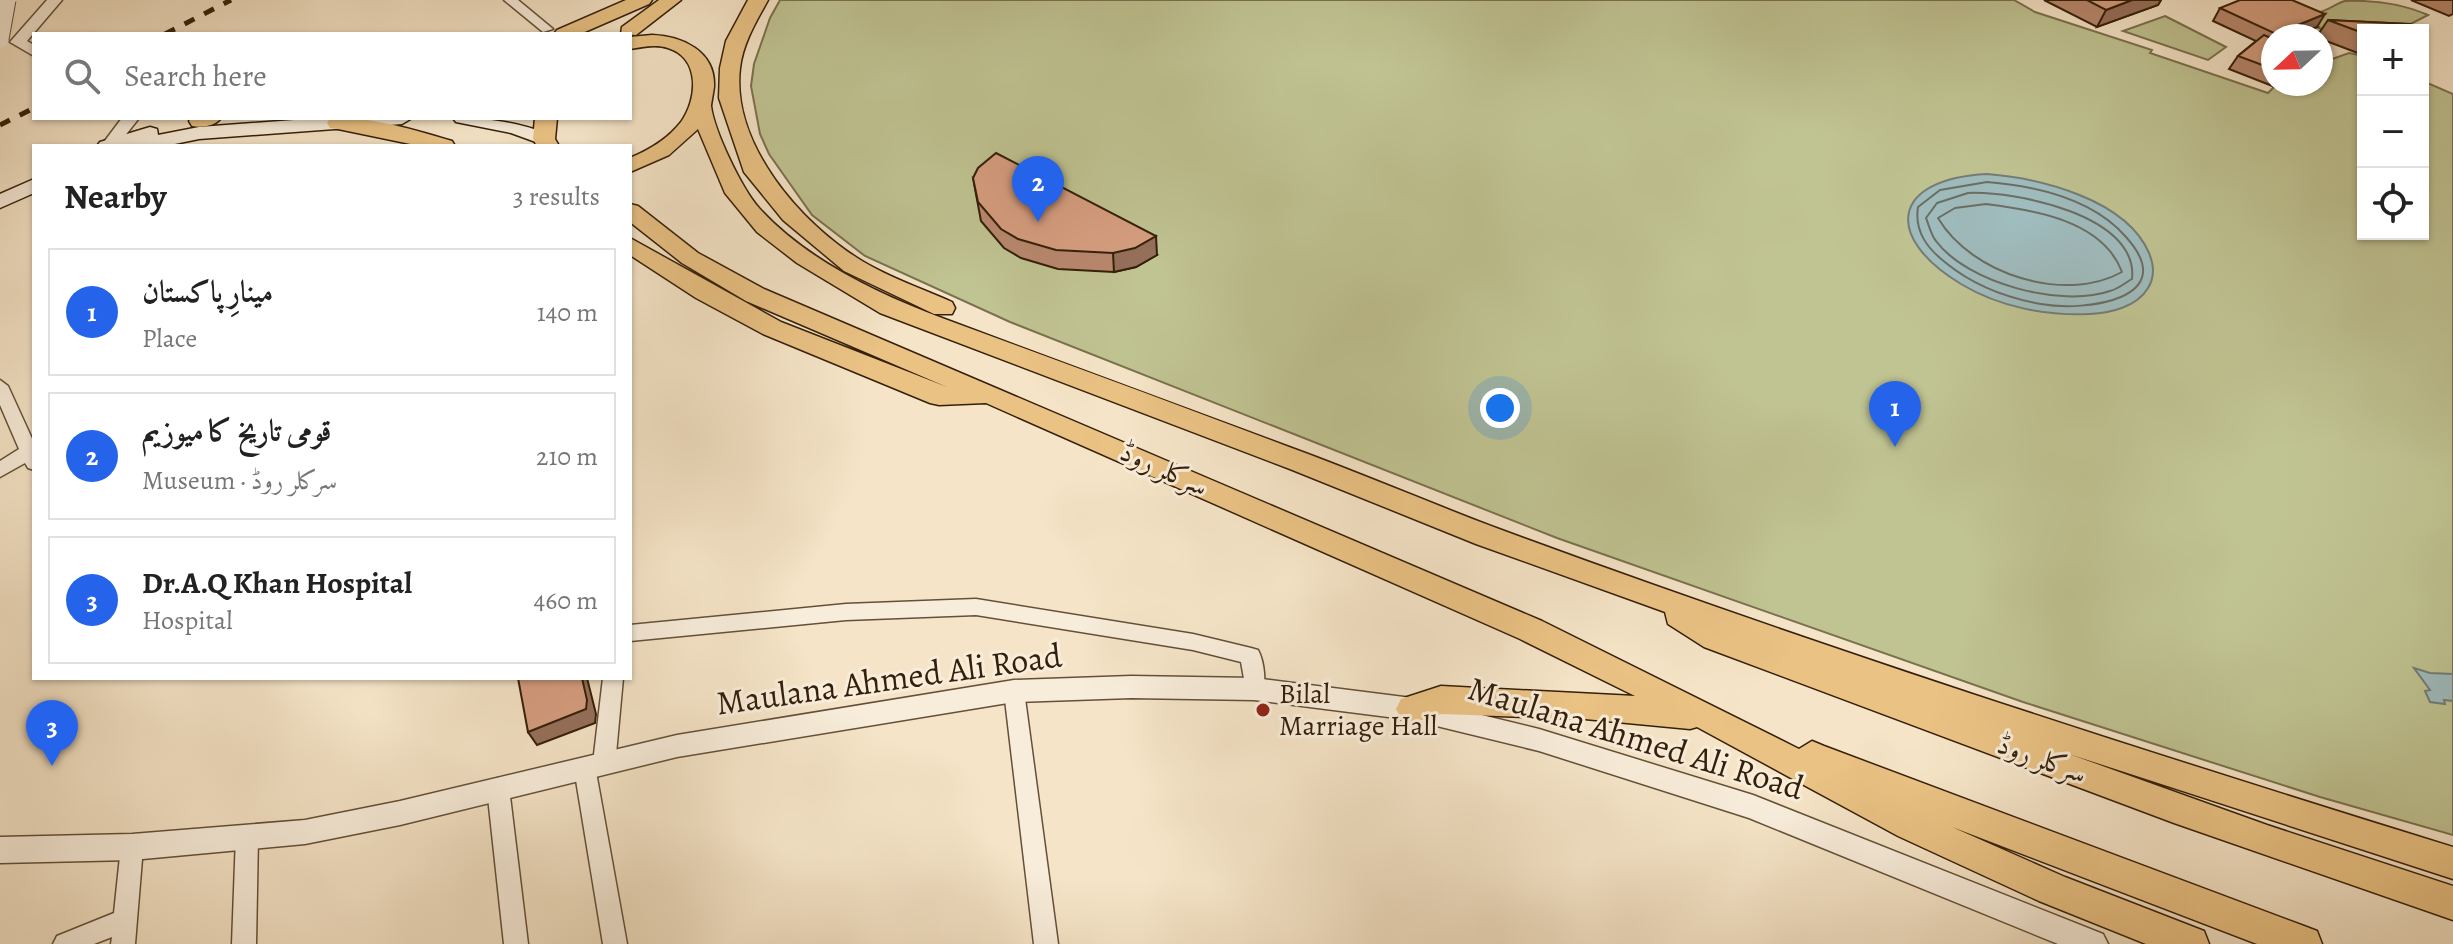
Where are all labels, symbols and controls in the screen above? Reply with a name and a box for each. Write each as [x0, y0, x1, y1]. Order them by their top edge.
north arrow [2261, 24, 2333, 96]
map controls [2357, 24, 2429, 240]
button: + [2357, 24, 2429, 96]
search box [32, 32, 632, 120]
icon: search [60, 54, 104, 98]
text: Search here [124, 56, 267, 96]
button: − [2357, 96, 2429, 168]
pin: 2 [1012, 156, 1064, 222]
button: locate [2357, 168, 2429, 240]
text: Nearby [64, 173, 167, 220]
text: 3 results [513, 179, 600, 214]
text: مینارِ پاکستان [142, 272, 273, 312]
text: 1 [87, 295, 97, 330]
text: 140 m [537, 295, 598, 330]
text: Place [142, 321, 197, 356]
pin: 1 [1869, 381, 1921, 447]
your location [1480, 388, 1520, 428]
text: قومی تاریخ کا میوزیم [142, 411, 332, 451]
street label: سرکلر روڈ [1114, 433, 1214, 505]
text: 2 [86, 439, 98, 474]
text: 210 m [536, 439, 598, 474]
text: Museum · سرکلر روڈ [142, 463, 337, 498]
text: Dr.A.Q Khan Hospital [142, 563, 412, 603]
text: 3 [86, 583, 98, 618]
text: 460 m [534, 583, 598, 618]
text: Hospital [142, 603, 233, 638]
street label: Maulana Ahmed Ali Road [713, 631, 1066, 727]
street label: Maulana Ahmed Ali Road [1463, 665, 1810, 812]
place label: Bilal Marriage Hall [1279, 675, 1437, 745]
pin: 3 [26, 700, 78, 766]
marker: Bilal Marriage Hall [1254, 701, 1272, 719]
street label: سرکلر روڈ [1992, 725, 2092, 793]

